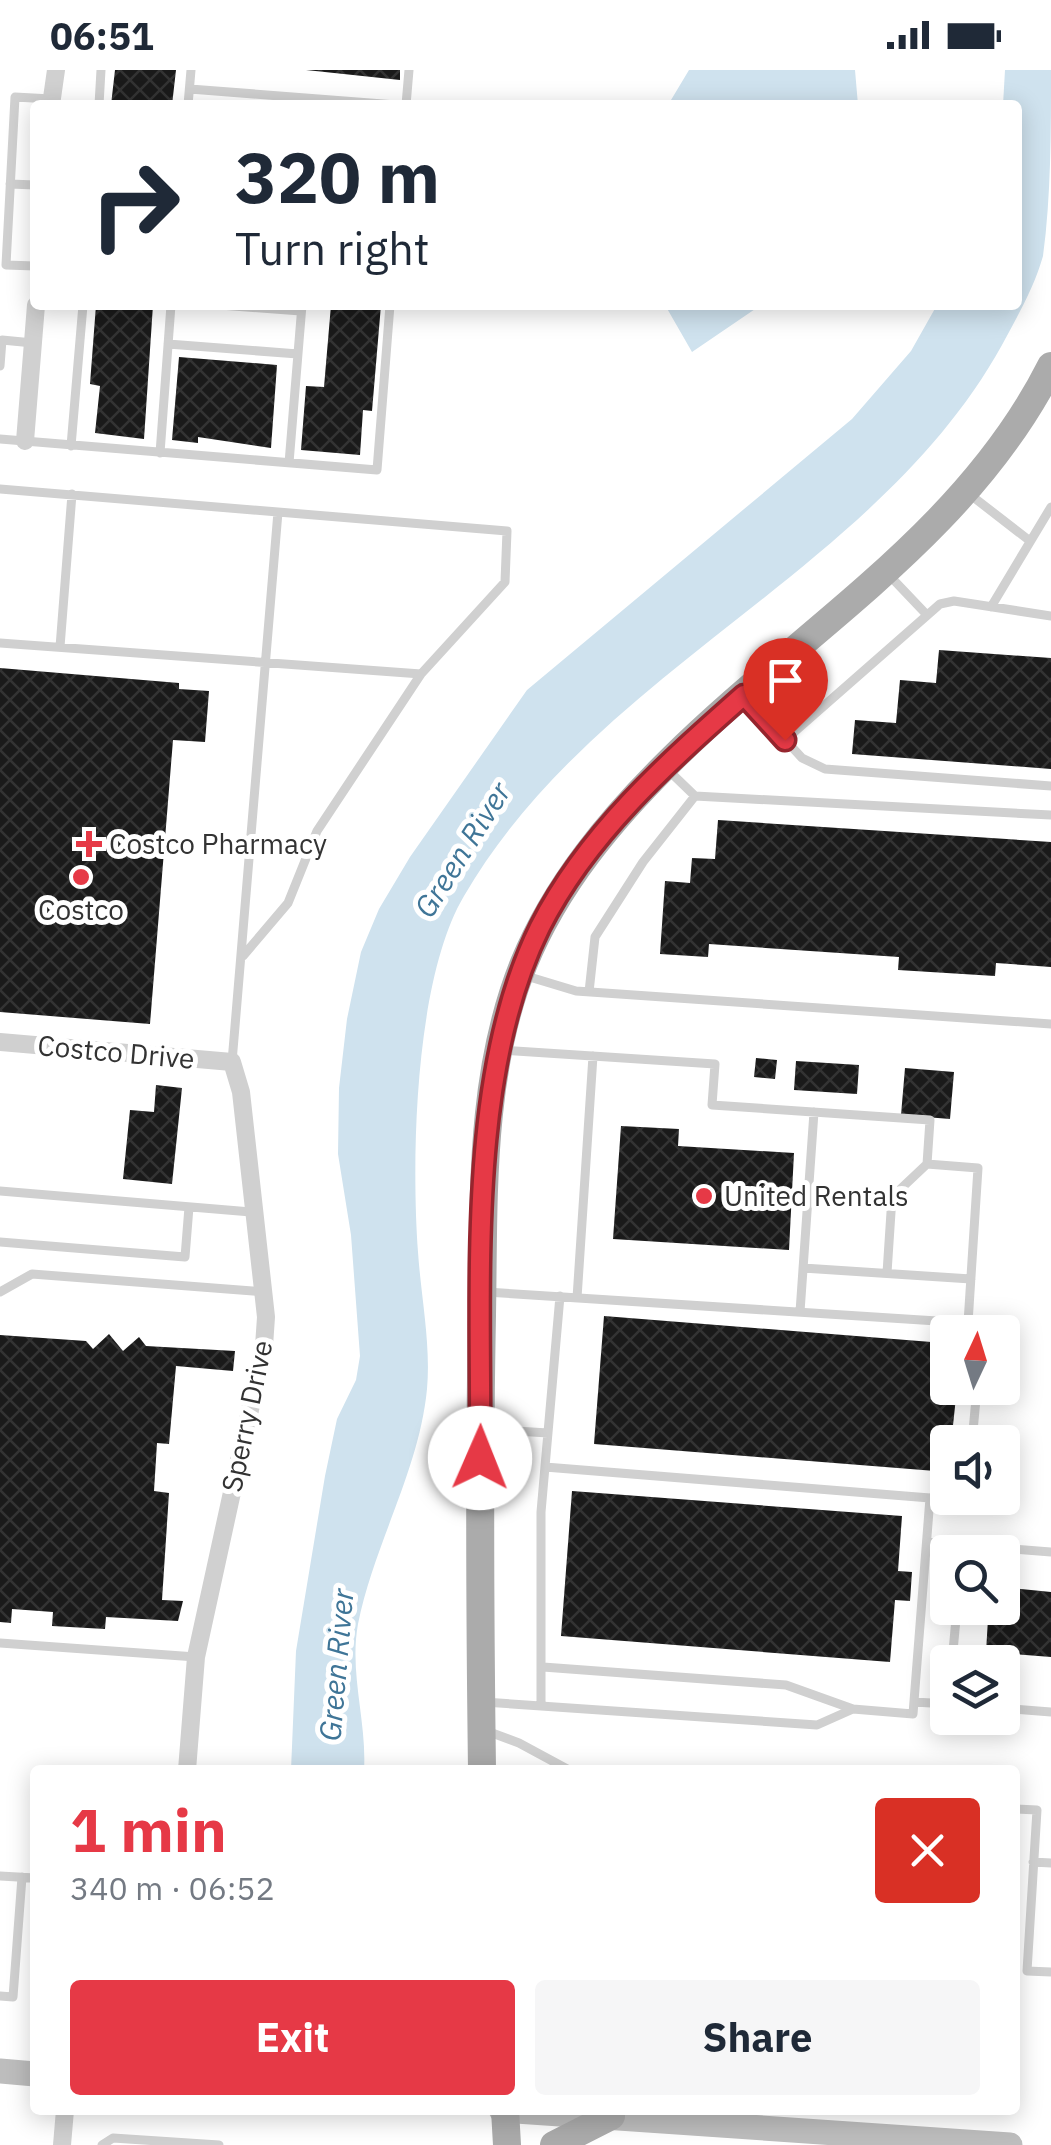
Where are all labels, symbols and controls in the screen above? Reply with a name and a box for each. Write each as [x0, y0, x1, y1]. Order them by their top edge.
text: 06:51 [50, 11, 154, 60]
text: 320 m [235, 131, 440, 222]
icon: right [70, 140, 200, 270]
text: Turn right [235, 219, 430, 277]
pin [743, 638, 828, 741]
icon: arrive [758, 653, 813, 708]
water label: Green River [405, 773, 519, 924]
place label: Costco Pharmacy [109, 825, 327, 862]
marker: Costco Pharmacy [78, 833, 100, 855]
marker: Costco [70, 866, 92, 888]
place label: Costco [38, 891, 124, 928]
street label: Costco Drive [36, 1026, 196, 1077]
place label: United Rentals [724, 1177, 909, 1214]
marker: United Rentals [693, 1185, 715, 1207]
north arrow [930, 1315, 1020, 1405]
map controls [930, 1315, 1020, 1735]
street label: Sperry Drive [212, 1337, 281, 1495]
position arrow [428, 1406, 532, 1510]
button: sound [930, 1425, 1020, 1515]
button: search [930, 1535, 1020, 1625]
water label: Green River [309, 1586, 362, 1743]
button: layers [930, 1645, 1020, 1735]
text: 1 min [70, 1790, 227, 1869]
button: close [875, 1798, 980, 1903]
text: 340 m · 06:52 [70, 1867, 275, 1909]
button: Exit [70, 1980, 515, 2095]
button: Share [535, 1980, 980, 2095]

